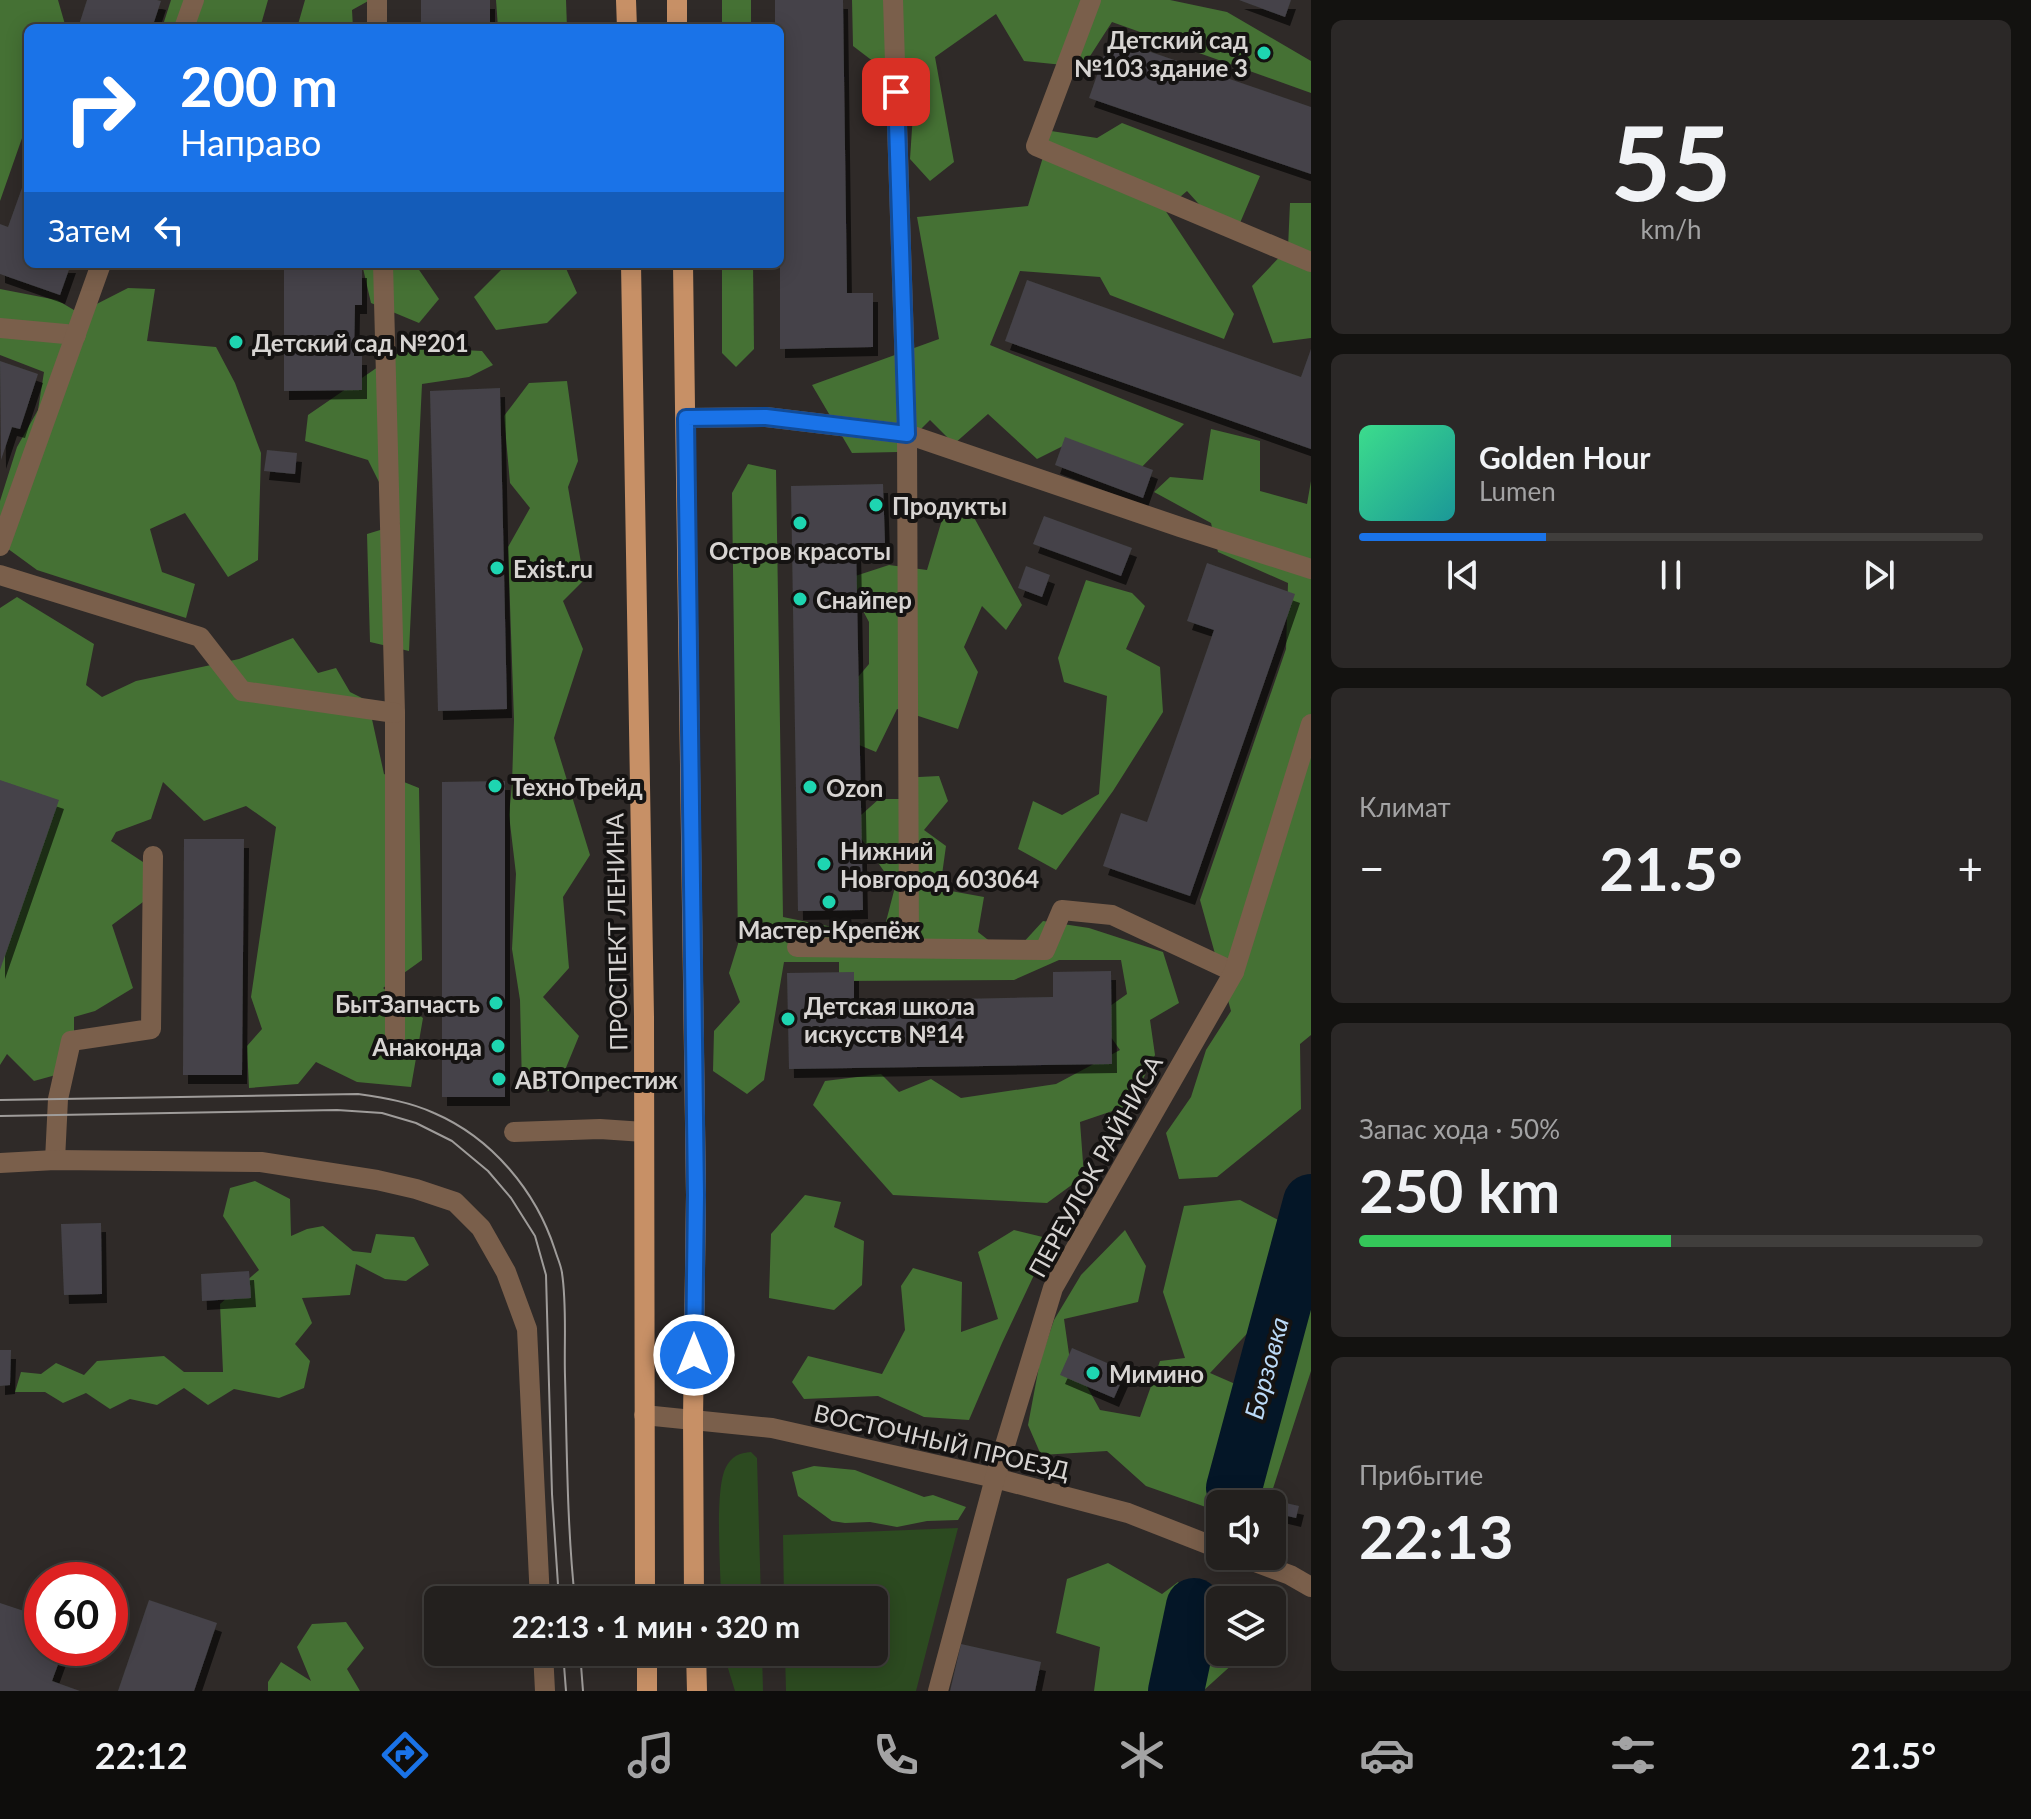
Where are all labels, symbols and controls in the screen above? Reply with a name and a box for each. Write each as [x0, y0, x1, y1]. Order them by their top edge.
place label: Детский сад №103 здание 3 [1074, 25, 1248, 82]
marker: Детский сад №103 здание 3 [1255, 44, 1273, 62]
text: 200 m [180, 52, 338, 119]
icon: right [48, 56, 152, 160]
pin [862, 58, 930, 126]
icon: arrive [874, 70, 918, 114]
text: 55 [1611, 98, 1731, 223]
text: Направо [180, 120, 321, 164]
icon: left [147, 208, 191, 252]
text: Затем [48, 212, 131, 248]
text: km/h [1641, 213, 1701, 245]
place label: Детский сад №201 [252, 328, 469, 357]
marker: Детский сад №201 [227, 333, 245, 351]
text: Golden Hour [1479, 439, 1651, 475]
text: Lumen [1479, 475, 1556, 507]
place label: Продукты [892, 491, 1007, 520]
marker: Продукты [867, 496, 885, 514]
marker: Остров красоты [791, 514, 809, 532]
place label: Остров красоты [709, 536, 891, 565]
icon: previous [1441, 553, 1485, 597]
icon: pause [1649, 553, 1693, 597]
icon: next [1857, 553, 1901, 597]
place label: Exist.ru [513, 554, 593, 583]
marker: Exist.ru [488, 559, 506, 577]
place label: Снайпер [816, 585, 912, 614]
marker: Снайпер [791, 590, 809, 608]
place label: ТехноТрейд [511, 772, 643, 801]
place label: Ozon [826, 773, 883, 802]
marker: ТехноТрейд [486, 777, 504, 795]
marker: Ozon [801, 778, 819, 796]
text: Климат [1359, 791, 1451, 823]
street label: ПРОСПЕКТ ЛЕНИНА [599, 812, 633, 1051]
text: 21.5° [1599, 832, 1743, 904]
place label: Нижний Новгород 603064 [840, 836, 1039, 893]
text: − [1359, 842, 1385, 894]
text: + [1957, 842, 1983, 894]
marker: Нижний Новгород 603064 [815, 855, 833, 873]
marker: Мастер-Крепёж [820, 893, 838, 911]
place label: Мастер-Крепёж [738, 915, 921, 944]
place label: БытЗапчасть [335, 989, 480, 1018]
place label: Детская школа искусств №14 [804, 991, 975, 1048]
marker: БытЗапчасть [487, 994, 505, 1012]
marker: Детская школа искусств №14 [779, 1010, 797, 1028]
place label: Анаконда [371, 1032, 482, 1061]
marker: Анаконда [489, 1037, 507, 1055]
street label: ПЕРЕУЛОК РАЙНИСА [1022, 1049, 1168, 1282]
place label: АВТОпрестиж [514, 1065, 678, 1094]
marker: АВТОпрестиж [490, 1070, 508, 1088]
text: Запас хода · 50% [1359, 1113, 1560, 1145]
text: 250 km [1359, 1154, 1560, 1226]
position arrow [652, 1313, 736, 1397]
water label: Борзовка [1237, 1313, 1295, 1423]
place label: Мимино [1109, 1359, 1204, 1388]
marker: Мимино [1084, 1364, 1102, 1382]
street label: ВОСТОЧНЫЙ ПРОЕЗД [811, 1397, 1073, 1485]
text: Прибытие [1359, 1459, 1483, 1491]
map controls [1206, 1490, 1286, 1666]
button: sound [1206, 1490, 1286, 1570]
text: 22:13 [1359, 1500, 1514, 1572]
speed limit sign: 60 [24, 1562, 128, 1666]
button: layers [1206, 1586, 1286, 1666]
text: 22:13 · 1 мин · 320 m [512, 1608, 800, 1644]
icon: directions [377, 1727, 433, 1783]
icon: music [623, 1727, 679, 1783]
icon: phone [868, 1727, 924, 1783]
icon: climate [1114, 1727, 1170, 1783]
icon: car [1359, 1727, 1415, 1783]
icon: filters [1605, 1727, 1661, 1783]
text: 22:12 [95, 1733, 188, 1777]
text: 21.5° [1850, 1733, 1936, 1777]

